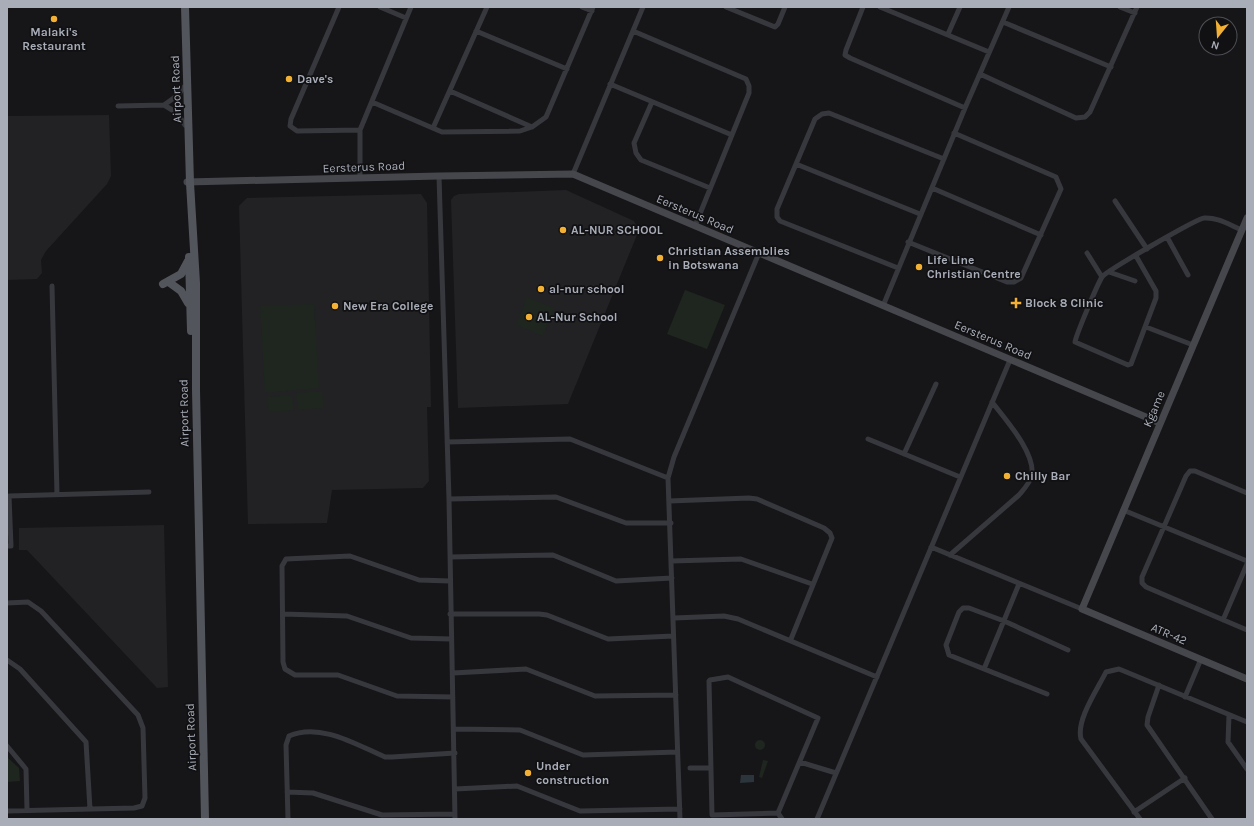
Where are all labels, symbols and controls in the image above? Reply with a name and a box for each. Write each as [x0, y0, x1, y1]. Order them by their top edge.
marker: Malaki's Restaurant [49, 14, 59, 24]
north arrow [1198, 16, 1238, 56]
place label: Malaki's Restaurant [22, 25, 86, 53]
text: N [1210, 38, 1221, 52]
street label: Airport Road [168, 55, 184, 123]
place label: Dave's [297, 72, 333, 86]
marker: Dave's [284, 74, 294, 84]
street label: Eersterus Road [322, 159, 406, 175]
street label: Eersterus Road [654, 191, 736, 237]
place label: AL-NUR SCHOOL [571, 223, 663, 237]
marker: AL-NUR SCHOOL [558, 225, 568, 235]
place label: Christian Assemblies in Botswana [668, 244, 790, 272]
marker: Christian Assemblies in Botswana [655, 253, 665, 263]
place label: Life Line Christian Centre [927, 253, 1021, 281]
marker: Life Line Christian Centre [914, 262, 924, 272]
place label: al-nur school [549, 282, 624, 296]
marker: al-nur school [536, 284, 546, 294]
place label: Block 8 Clinic [1025, 296, 1103, 310]
marker: Block 8 Clinic [1010, 297, 1022, 309]
place label: New Era College [343, 299, 433, 313]
marker: New Era College [330, 301, 340, 311]
place label: AL-Nur School [537, 310, 618, 324]
marker: AL-Nur School [524, 312, 534, 322]
street label: Eersterus Road [952, 317, 1034, 363]
street label: Airport Road [176, 379, 192, 447]
street label: Kgame [1140, 389, 1168, 429]
place label: Chilly Bar [1015, 469, 1070, 483]
marker: Chilly Bar [1002, 471, 1012, 481]
street label: ATR-42 [1149, 620, 1189, 648]
street label: Airport Road [183, 703, 199, 771]
place label: Under construction [536, 759, 609, 787]
marker: Under construction [523, 768, 533, 778]

